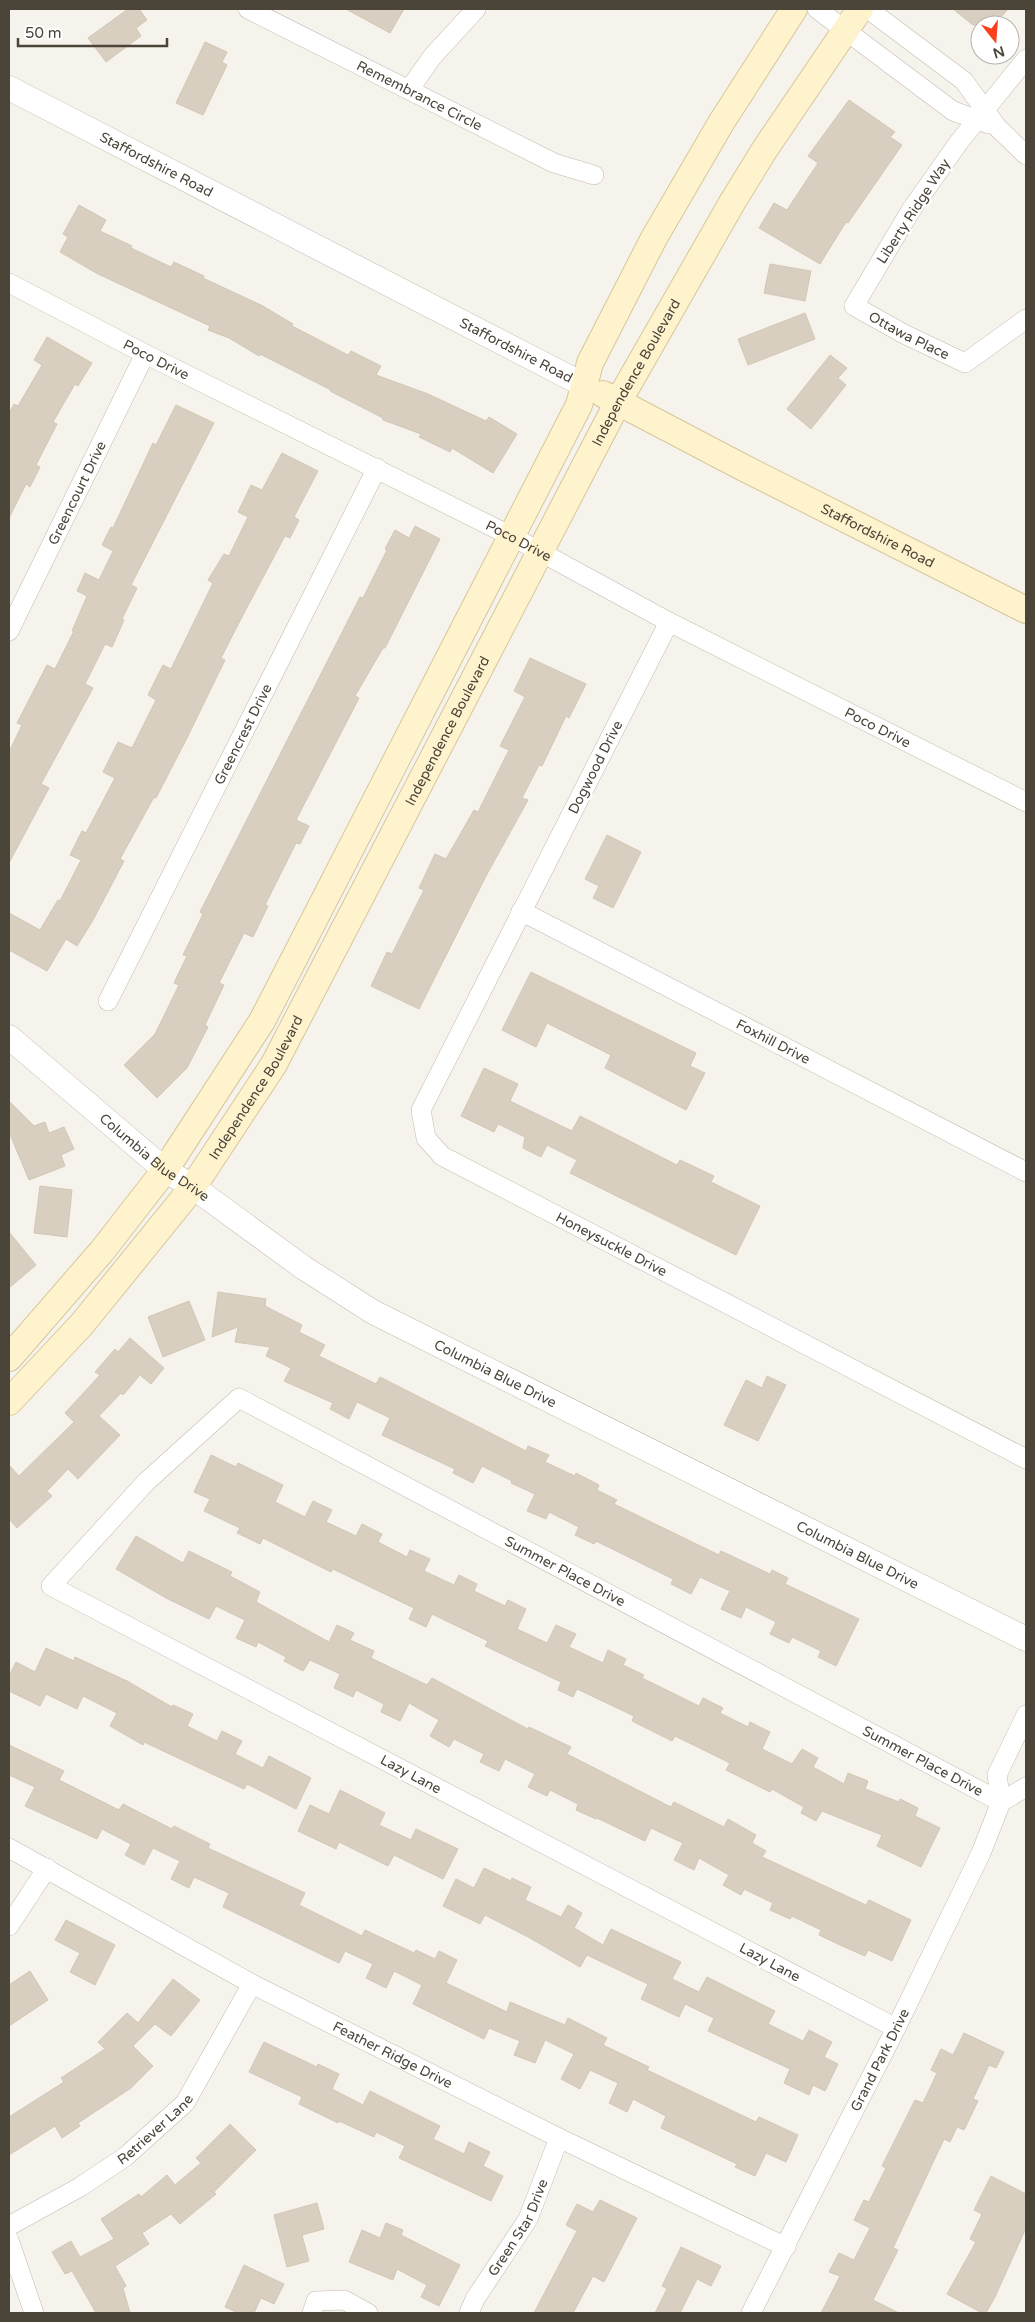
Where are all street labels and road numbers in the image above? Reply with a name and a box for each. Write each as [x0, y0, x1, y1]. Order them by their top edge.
street label: Remembrance Circle [354, 57, 485, 135]
street label: Staffordshire Road [97, 128, 216, 201]
street label: Liberty Ridge Way [873, 155, 954, 267]
street label: Independence Boulevard [589, 296, 684, 449]
street label: Ottawa Place [866, 308, 952, 363]
street label: Staffordshire Road [457, 314, 576, 387]
street label: Poco Drive [120, 336, 192, 384]
street label: Greencourt Drive [45, 438, 110, 548]
street label: Staffordshire Road [818, 500, 937, 572]
street label: Poco Drive [483, 517, 554, 565]
street label: Independence Boulevard [402, 653, 493, 809]
street label: Greencrest Drive [211, 681, 276, 788]
street label: Poco Drive [842, 704, 914, 752]
street label: Dogwood Drive [565, 718, 626, 817]
street label: Independence Boulevard [205, 1013, 307, 1163]
street label: Foxhill Drive [733, 1016, 813, 1068]
street label: Columbia Blue Drive [96, 1110, 213, 1205]
street label: Honeysuckle Drive [553, 1209, 670, 1280]
street label: Columbia Blue Drive [431, 1336, 559, 1412]
street label: Columbia Blue Drive [793, 1517, 921, 1593]
street label: Summer Place Drive [502, 1533, 628, 1610]
street label: Summer Place Drive [860, 1722, 986, 1800]
street label: Lazy Lane [377, 1751, 444, 1798]
street label: Lazy Lane [736, 1939, 803, 1986]
street label: Grand Park Drive [847, 2006, 913, 2114]
street label: Feather Ridge Drive [330, 2018, 455, 2092]
street label: Retriever Lane [114, 2092, 197, 2169]
street label: Green Star Drive [485, 2177, 552, 2280]

